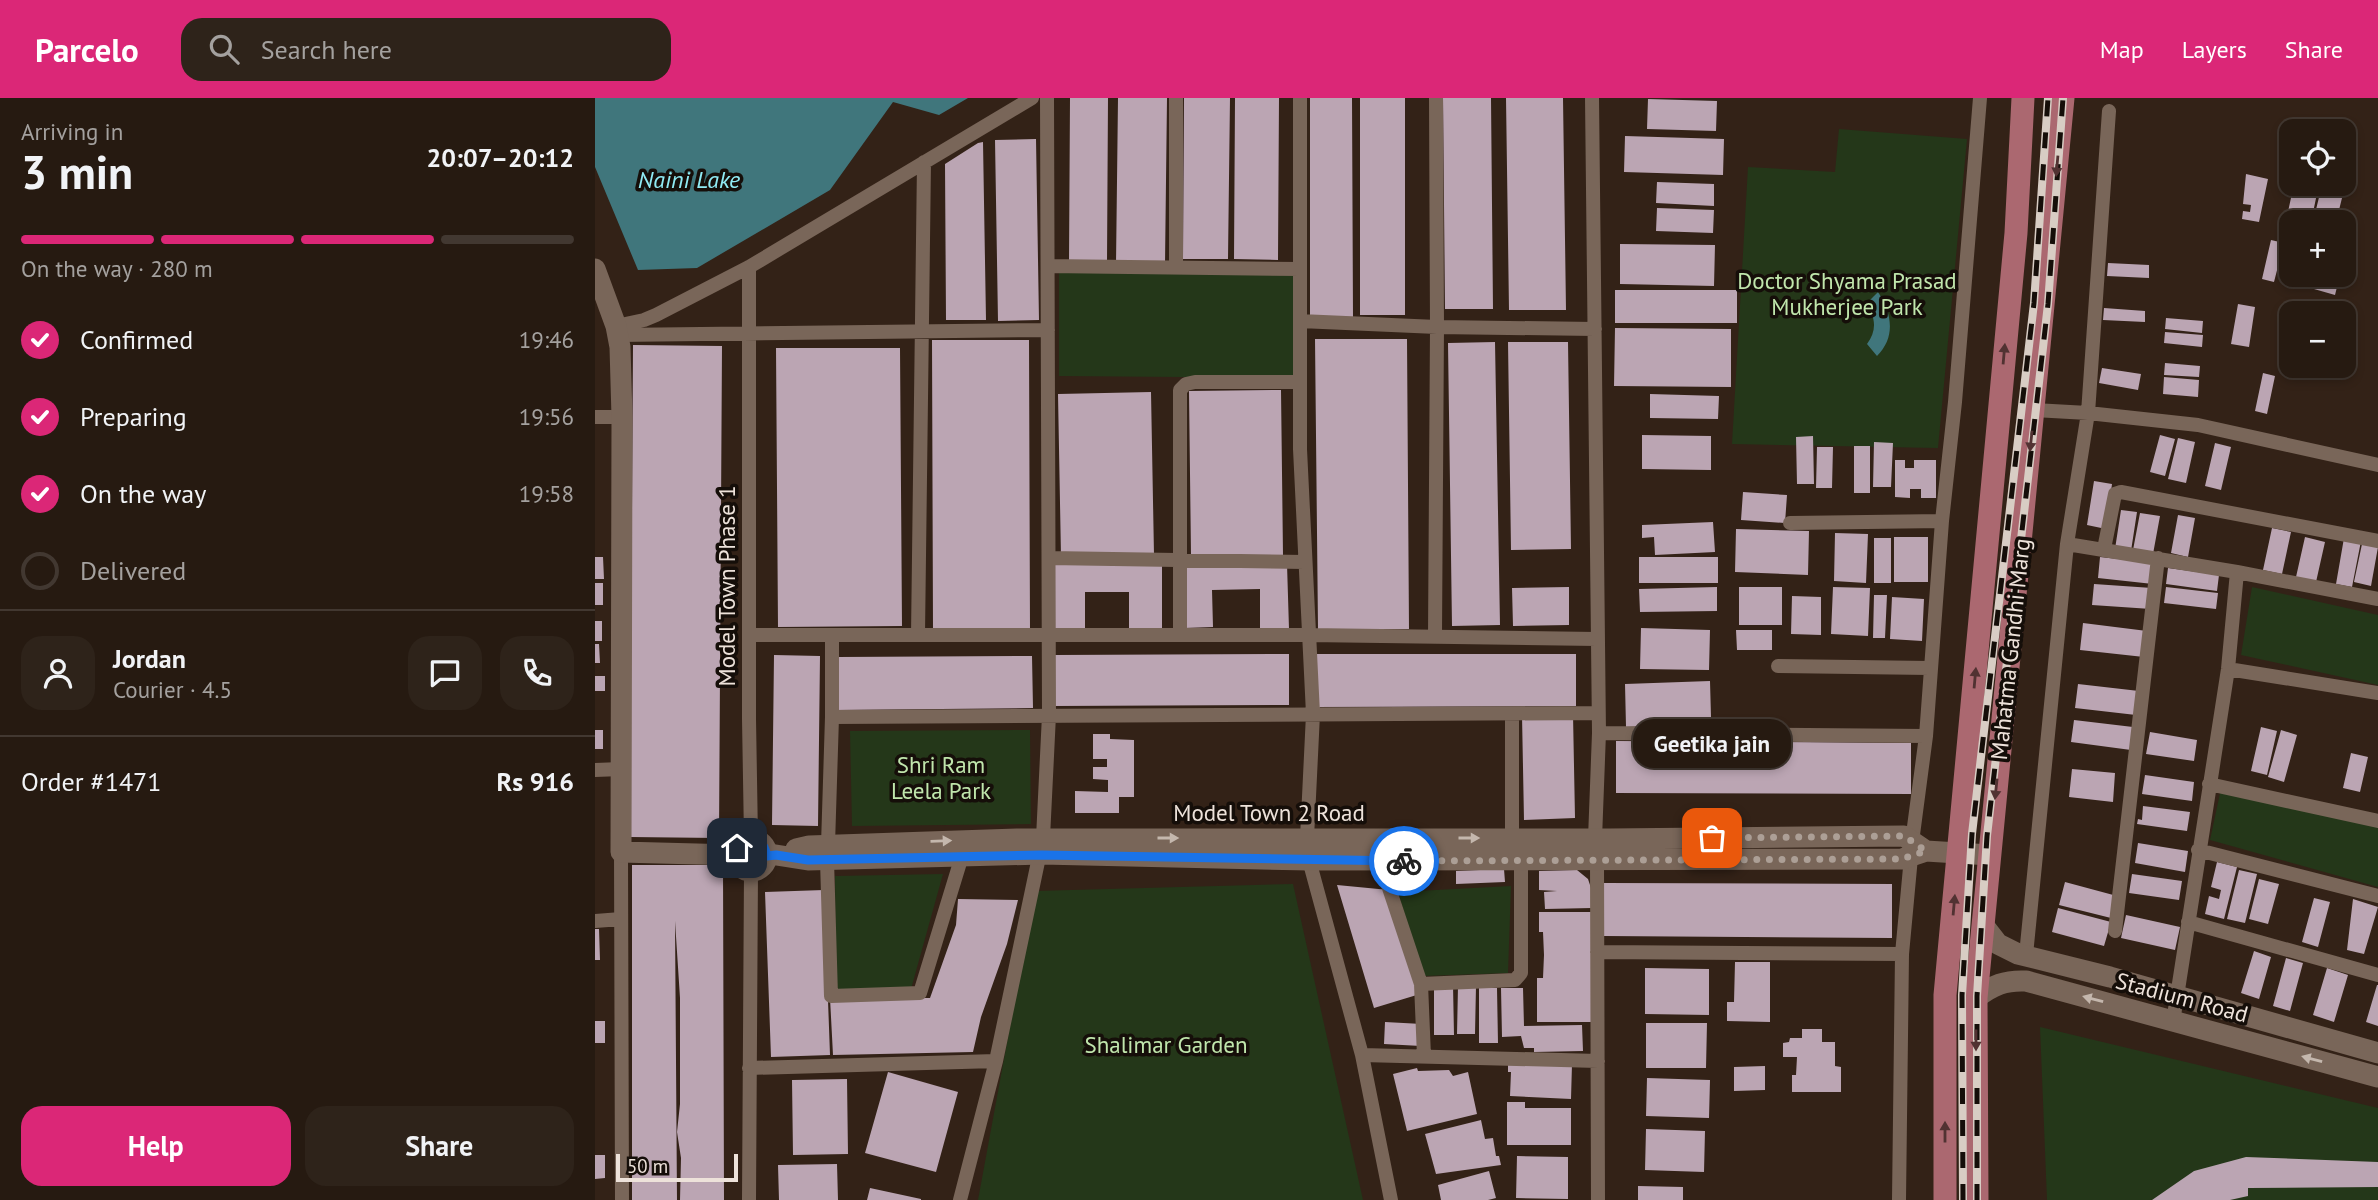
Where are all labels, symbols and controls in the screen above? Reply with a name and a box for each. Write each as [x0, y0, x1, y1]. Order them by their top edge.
search box [181, 18, 671, 81]
text: Parcelo [35, 28, 139, 71]
icon: search [205, 30, 243, 68]
text: Search here [261, 33, 392, 66]
text: Map [2100, 34, 2144, 65]
text: Layers [2182, 34, 2247, 65]
text: Share [2285, 34, 2343, 65]
text: Arriving in [21, 117, 123, 146]
map controls [2279, 119, 2356, 378]
button: locate [2279, 119, 2356, 196]
text: 20:07–20:12 [427, 141, 574, 174]
text: 3 min [21, 142, 133, 202]
one-way arrow [2051, 155, 2062, 177]
water label: Naini Lake [638, 164, 740, 195]
button: + [2279, 210, 2356, 287]
text: On the way · 280 m [21, 254, 213, 283]
park label: Doctor Shyama Prasad Mukherjee Park [1737, 266, 1957, 321]
button: − [2279, 301, 2356, 378]
icon: check [21, 321, 59, 359]
text: Confirmed [80, 323, 193, 356]
text: 19:46 [519, 325, 574, 354]
one-way arrow [1999, 343, 2010, 365]
icon: check [21, 398, 59, 436]
text: Preparing [80, 400, 187, 433]
text: 19:56 [519, 402, 574, 431]
one-way arrow [2025, 430, 2036, 452]
icon: check [21, 475, 59, 513]
text: On the way [80, 477, 206, 510]
text: 19:58 [519, 479, 574, 508]
street label: Model Town Phase 1 [712, 485, 741, 687]
street label: Mahatma Gandhi Marg [1984, 537, 2036, 761]
text: Delivered [80, 554, 186, 587]
button: person [21, 636, 95, 710]
button: chat [408, 636, 482, 710]
button: phone [500, 636, 574, 710]
text: Jordan [113, 642, 186, 675]
one-way arrow [1970, 667, 1981, 689]
text: Courier · 4.5 [113, 675, 232, 704]
callout: Geetika jain [1633, 719, 1791, 768]
text: Geetika jain [1654, 729, 1770, 758]
park label: Shri Ram Leela Park [891, 750, 991, 805]
text: Order #1471 [21, 765, 161, 798]
text: Rs 916 [497, 765, 574, 798]
one-way arrow [1990, 779, 2001, 801]
street label: Model Town 2 Road [1173, 798, 1365, 827]
pin [1682, 808, 1742, 868]
pin [707, 818, 767, 878]
icon: bag [1693, 819, 1731, 857]
courier [1369, 826, 1439, 896]
icon: home [718, 829, 756, 867]
one-way arrow [1158, 832, 1180, 844]
one-way arrow [1459, 832, 1481, 844]
one-way arrow [930, 836, 952, 847]
icon: bike [1385, 842, 1423, 880]
one-way arrow [1949, 893, 1960, 915]
street label: Stadium Road [2113, 965, 2251, 1029]
one-way arrow [2082, 993, 2104, 1004]
park label: Shalimar Garden [1084, 1030, 1248, 1059]
one-way arrow [1970, 1030, 1982, 1052]
one-way arrow [2301, 1053, 2323, 1064]
button: Help [21, 1106, 291, 1186]
button: Share [305, 1106, 574, 1186]
one-way arrow [1939, 1121, 1951, 1143]
scale bar [616, 1151, 739, 1183]
text: 50 m [627, 1154, 668, 1178]

